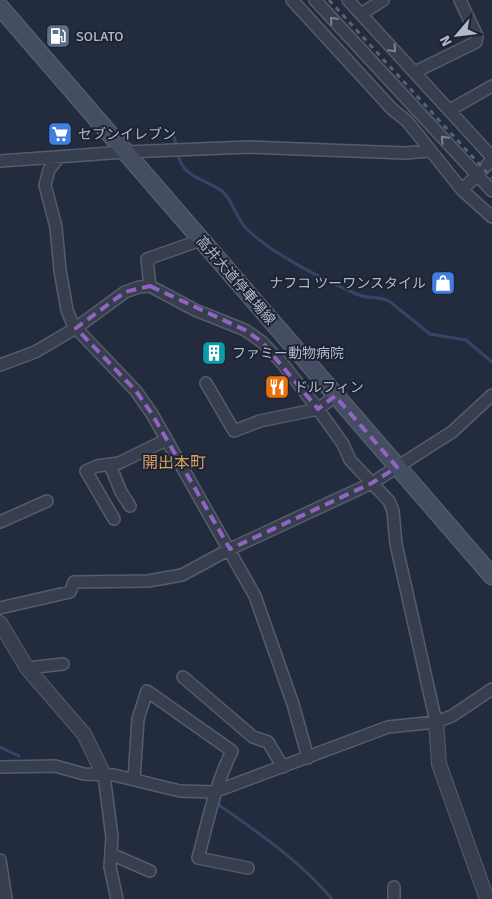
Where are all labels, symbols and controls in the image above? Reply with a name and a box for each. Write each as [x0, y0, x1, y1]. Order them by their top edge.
north arrow [432, 10, 482, 60]
one-way arrow [330, 16, 339, 25]
fuel station icon: SOLATO [45, 23, 71, 49]
place label: SOLATO [76, 28, 124, 45]
text: N [436, 33, 456, 49]
one-way arrow [387, 43, 396, 52]
supermarket icon: セブンイレブン [47, 121, 73, 147]
place label: セブンイレブン [78, 126, 176, 143]
one-way arrow [441, 136, 450, 145]
street label: 高井大道停車場線 [192, 232, 279, 328]
shop icon: ナフコ ツーワンスタイル [430, 270, 456, 296]
place label: ナフコ ツーワンスタイル [269, 275, 426, 292]
building icon: ファミー動物病院 [201, 340, 227, 366]
place label: ファミー動物病院 [232, 345, 344, 362]
restaurant icon: ドルフィン [264, 374, 290, 400]
place label: ドルフィン [294, 379, 364, 396]
district label: 開出本町 [142, 453, 206, 473]

